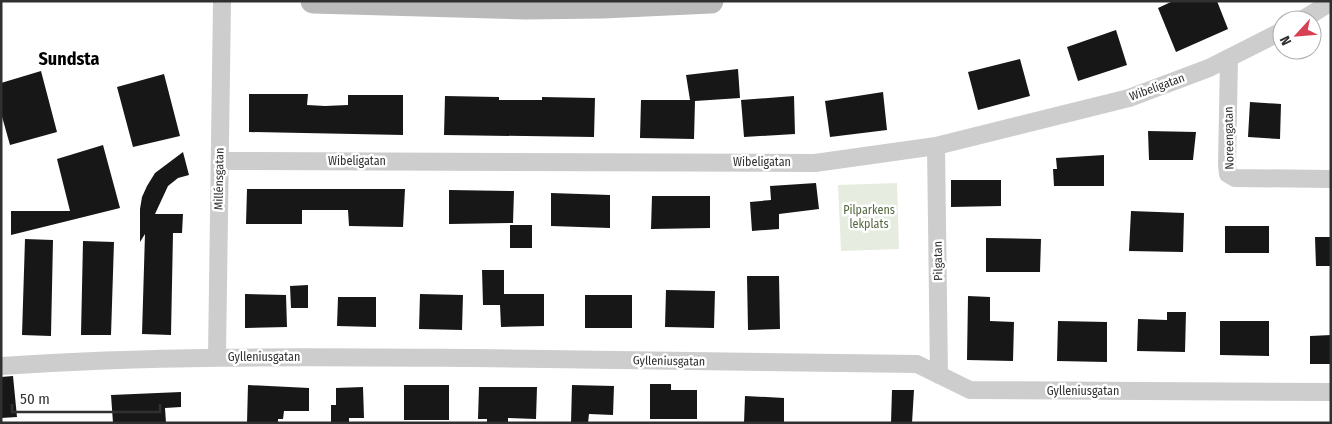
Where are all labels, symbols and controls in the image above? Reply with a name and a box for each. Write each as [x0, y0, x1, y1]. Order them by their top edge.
north arrow [1272, 10, 1322, 60]
text: N [1276, 33, 1295, 48]
district label: Sundsta [39, 48, 100, 70]
street label: Wibeligatan [1127, 71, 1187, 103]
street label: Noreengatan [1221, 106, 1237, 170]
street label: Millénsgatan [211, 148, 227, 210]
street label: Wibeligatan [328, 154, 386, 168]
street label: Wibeligatan [733, 155, 791, 169]
park label: Pilparkens lekplats [843, 203, 895, 231]
street label: Pilgatan [931, 241, 945, 281]
street label: Gylleniusgatan [228, 350, 300, 364]
street label: Gylleniusgatan [633, 353, 705, 369]
scale bar [12, 382, 160, 414]
street label: Gylleniusgatan [1047, 384, 1119, 398]
text: 50 m [20, 390, 50, 408]

